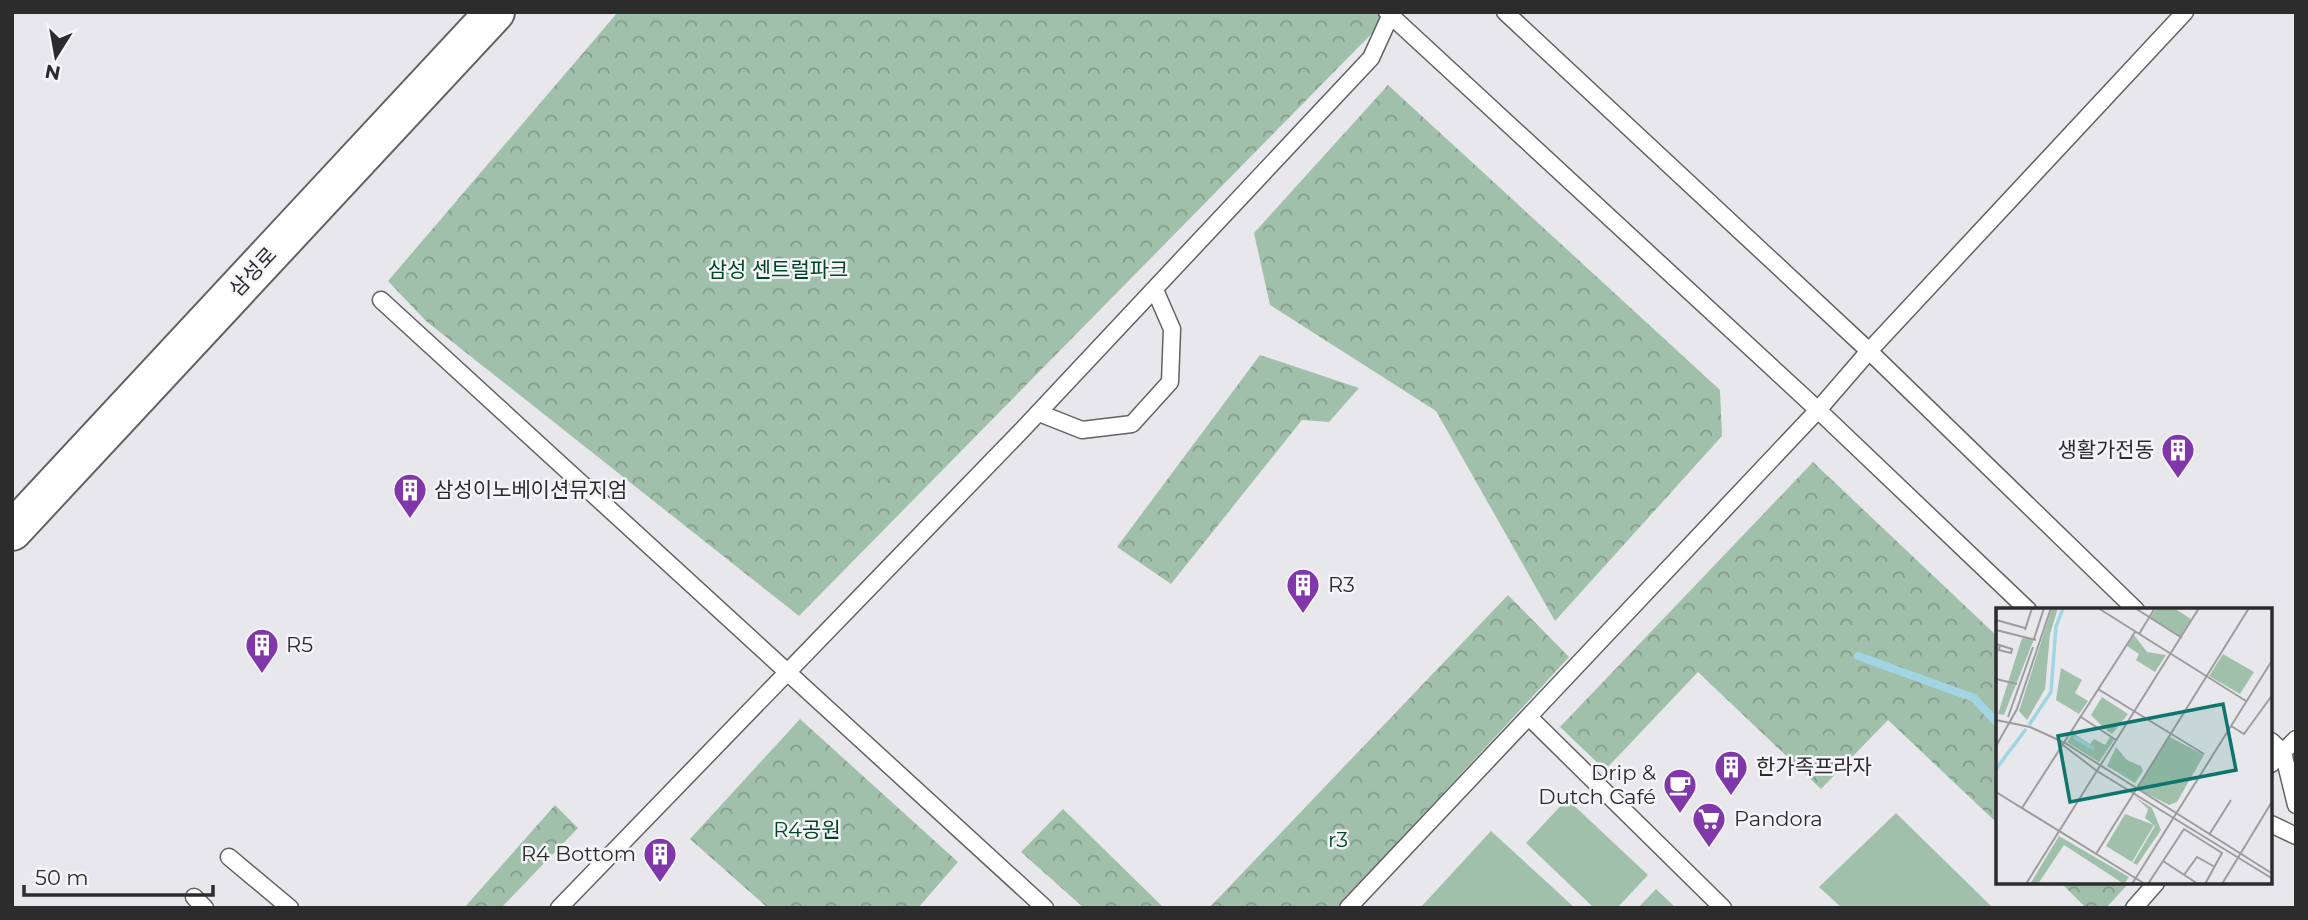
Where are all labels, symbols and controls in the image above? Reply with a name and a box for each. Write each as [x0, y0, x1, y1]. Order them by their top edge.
north arrow [21, 21, 91, 91]
text: N [43, 59, 63, 85]
street label: 삼성로 [224, 242, 282, 301]
park label: 삼성 센트럴파크 [708, 257, 848, 282]
building icon: 생활가전동 [2159, 431, 2197, 480]
place label: 생활가전동 [2057, 437, 2154, 462]
building icon: 삼성이노베이션뮤지엄 [391, 471, 429, 520]
place label: 삼성이노베이션뮤지엄 [434, 477, 627, 502]
building icon: R3 [1284, 566, 1322, 615]
place label: R3 [1328, 572, 1355, 597]
inset map [1996, 608, 2273, 885]
building icon: R5 [243, 626, 281, 675]
place label: R5 [286, 632, 313, 657]
building icon: 한가족프라자 [1712, 748, 1750, 797]
place label: 한가족프라자 [1756, 754, 1872, 779]
place label: Drip & Dutch Café [1538, 760, 1656, 809]
cafe icon: Drip & Dutch Café [1661, 766, 1699, 815]
supermarket icon: Pandora [1690, 800, 1728, 849]
place label: Pandora [1734, 806, 1823, 831]
park label: R4공원 [773, 817, 841, 842]
park label: r3 [1328, 827, 1348, 852]
building icon: R4 Bottom [641, 835, 679, 884]
place label: R4 Bottom [521, 841, 636, 866]
scale bar [24, 853, 214, 897]
text: 50 m [35, 865, 89, 890]

